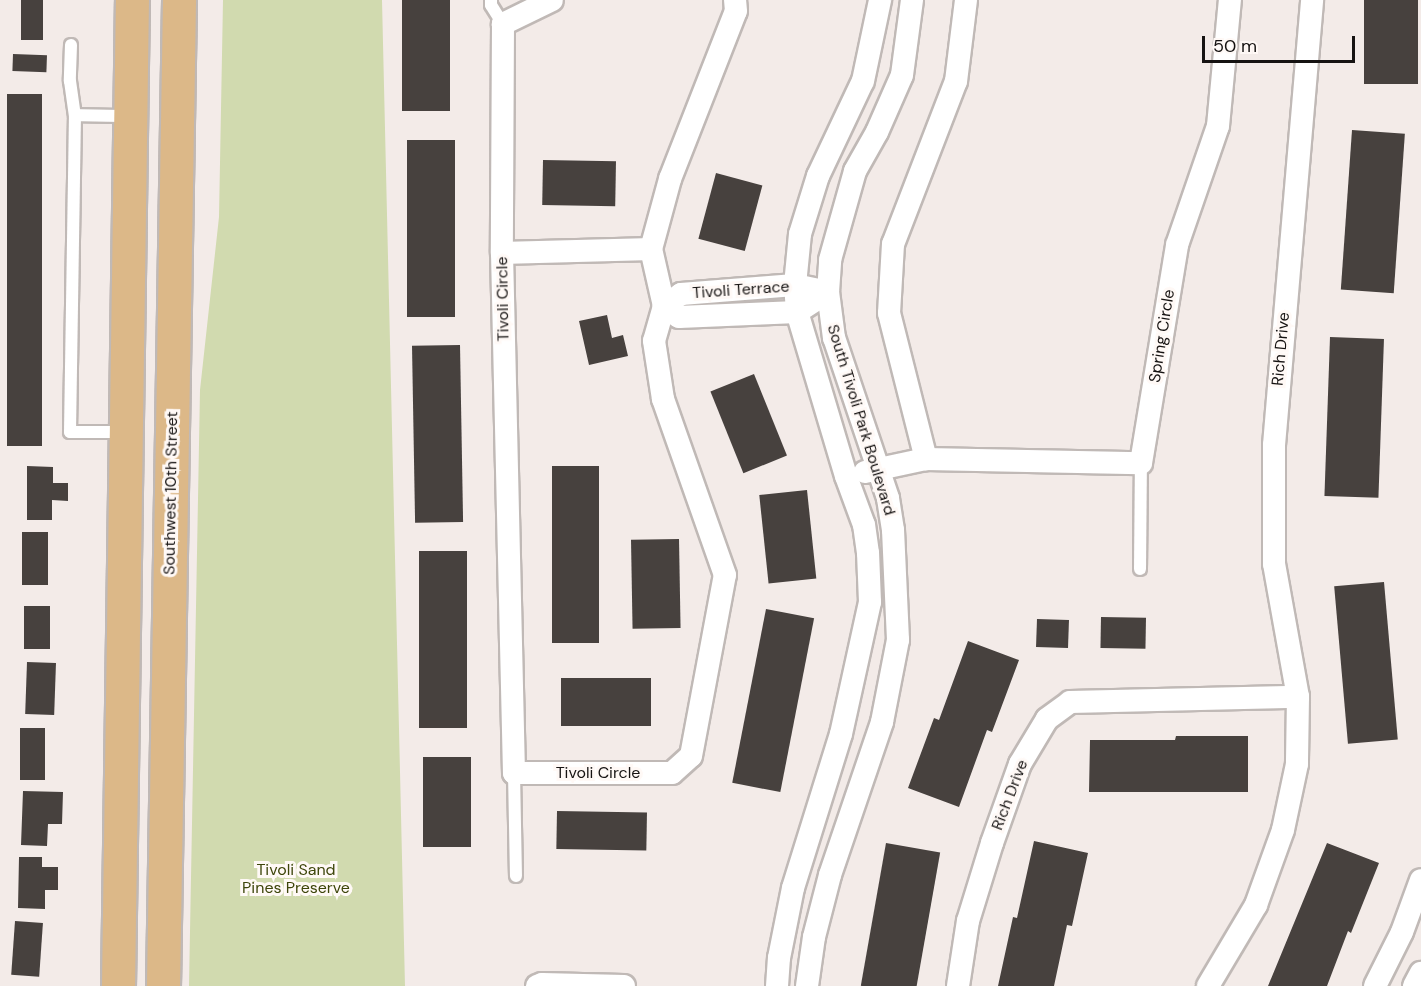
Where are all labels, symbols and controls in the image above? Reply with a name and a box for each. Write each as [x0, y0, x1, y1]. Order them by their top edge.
scale bar [1205, 24, 1358, 62]
text: 50 m [1213, 34, 1257, 58]
street label: Tivoli Circle [493, 256, 513, 342]
street label: Tivoli Terrace [692, 277, 790, 303]
street label: Spring Circle [1145, 288, 1179, 384]
street label: Rich Drive [1268, 311, 1294, 387]
street label: South Tivoli Park Boulevard [823, 322, 899, 518]
street label: Southwest 10th Street [160, 411, 182, 575]
street label: Rich Drive [988, 757, 1032, 833]
street label: Tivoli Circle [556, 763, 640, 783]
park label: Tivoli Sand Pines Preserve [242, 860, 350, 898]

